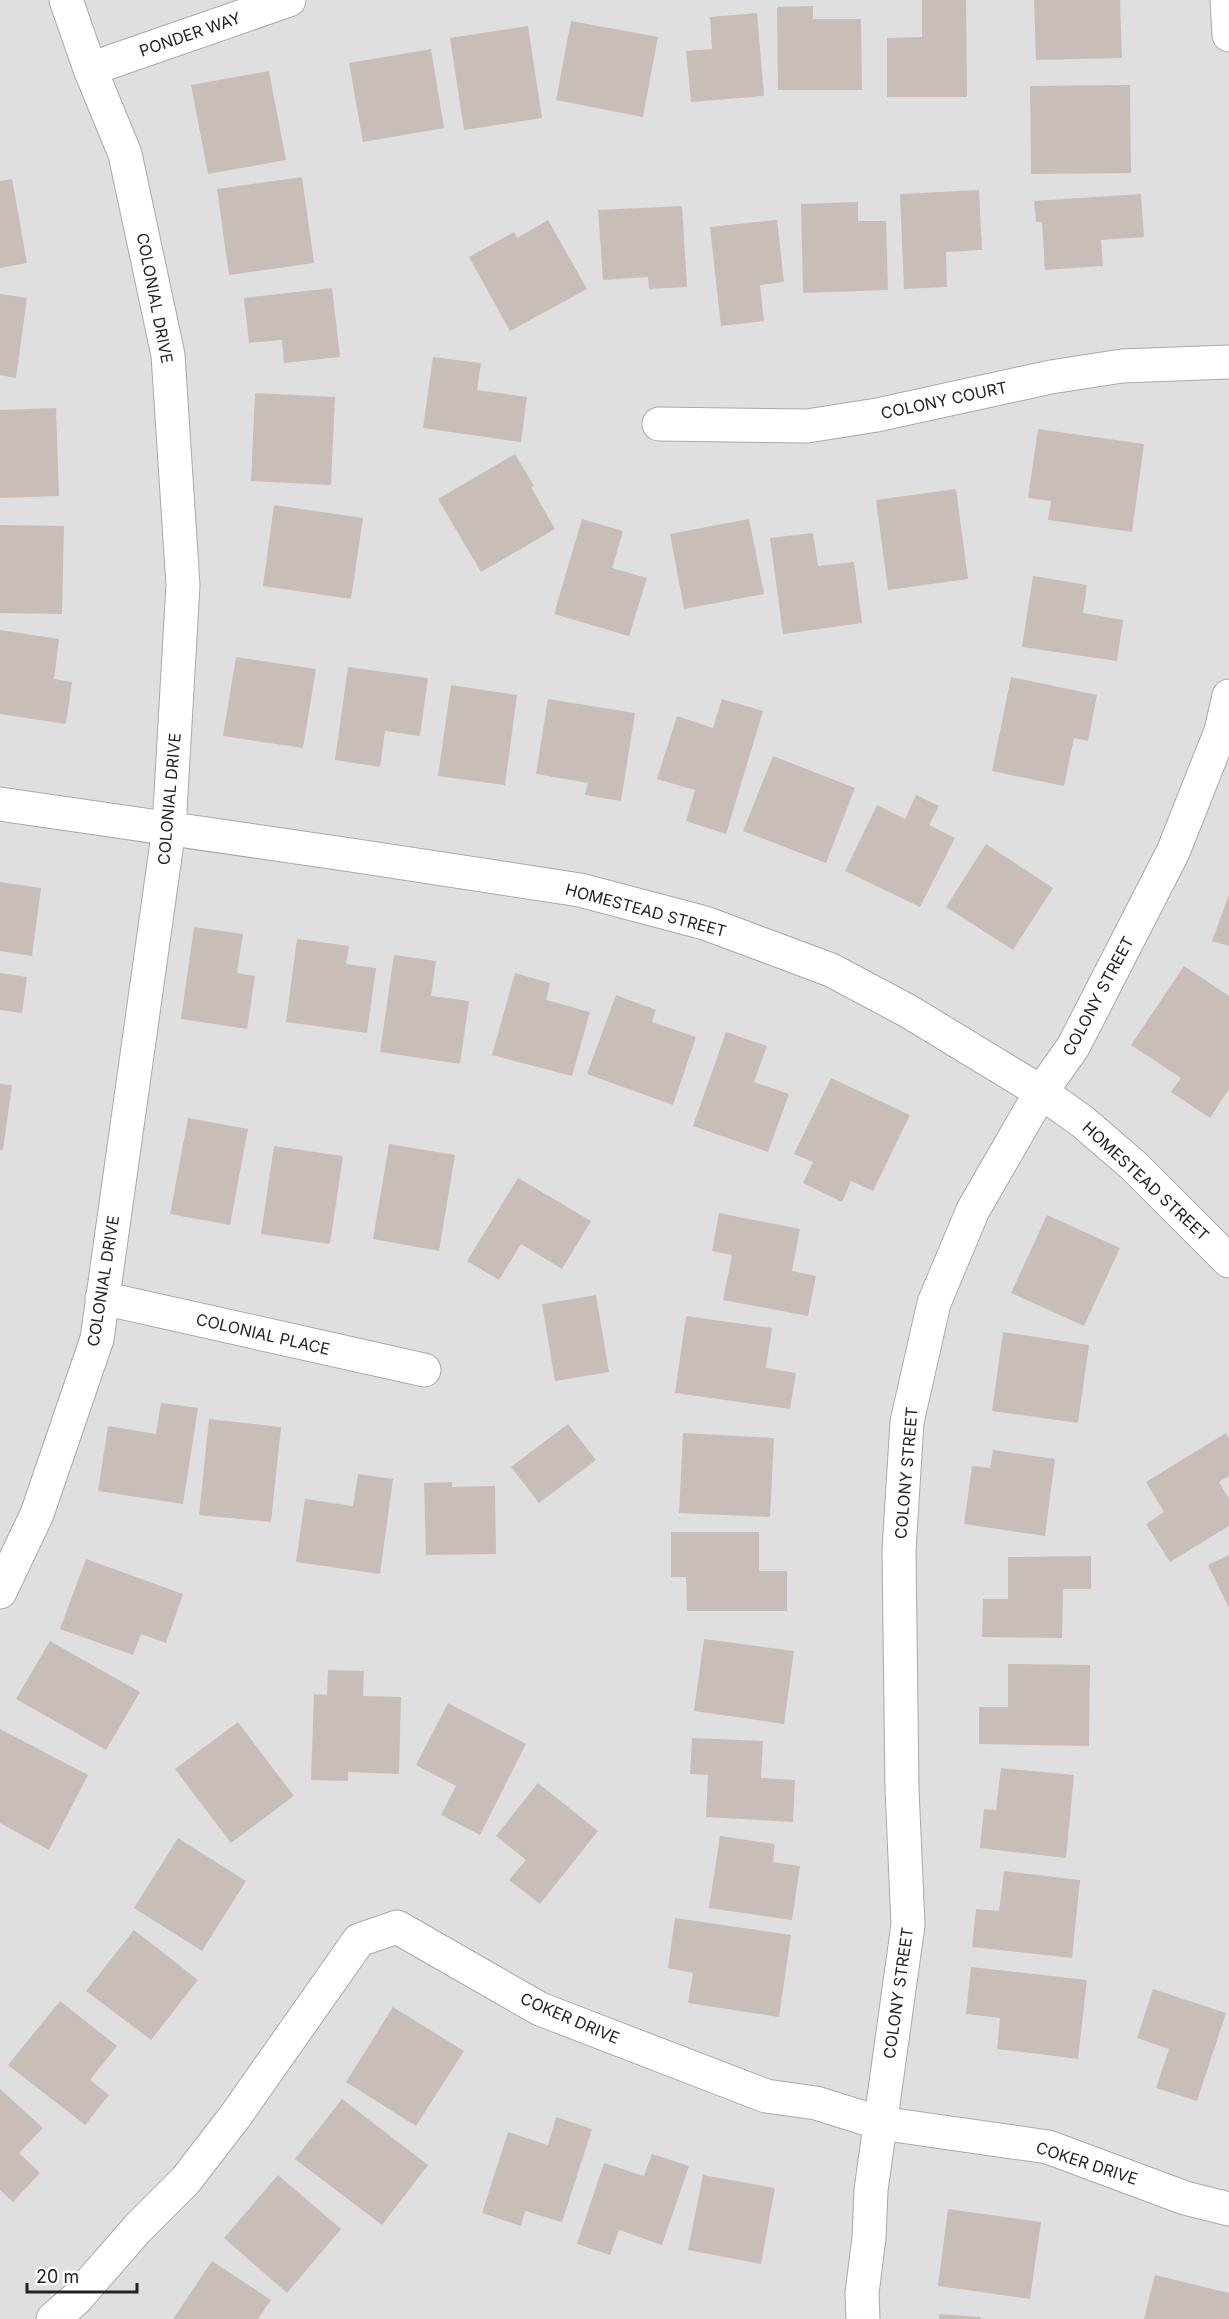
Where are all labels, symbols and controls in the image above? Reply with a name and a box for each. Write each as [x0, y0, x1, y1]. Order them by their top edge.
street label: PONDER WAY [137, 7, 244, 61]
street label: COLONIAL DRIVE [133, 231, 177, 365]
street label: COLONY COURT [879, 377, 1009, 423]
street label: COLONIAL DRIVE [153, 732, 185, 866]
street label: HOMESTEAD STREET [563, 879, 729, 941]
street label: COLONY STREET [1058, 933, 1138, 1059]
street label: HOMESTEAD STREET [1078, 1117, 1214, 1245]
street label: COLONIAL DRIVE [83, 1214, 123, 1348]
street label: COLONIAL PLACE [194, 1309, 332, 1359]
street label: COLONY STREET [890, 1406, 922, 1540]
street label: COLONY STREET [879, 1926, 917, 2060]
street label: COKER DRIVE [517, 1988, 623, 2048]
street label: COKER DRIVE [1034, 2137, 1140, 2189]
scale bar [27, 2256, 136, 2294]
text: 20 m [36, 2266, 79, 2287]

